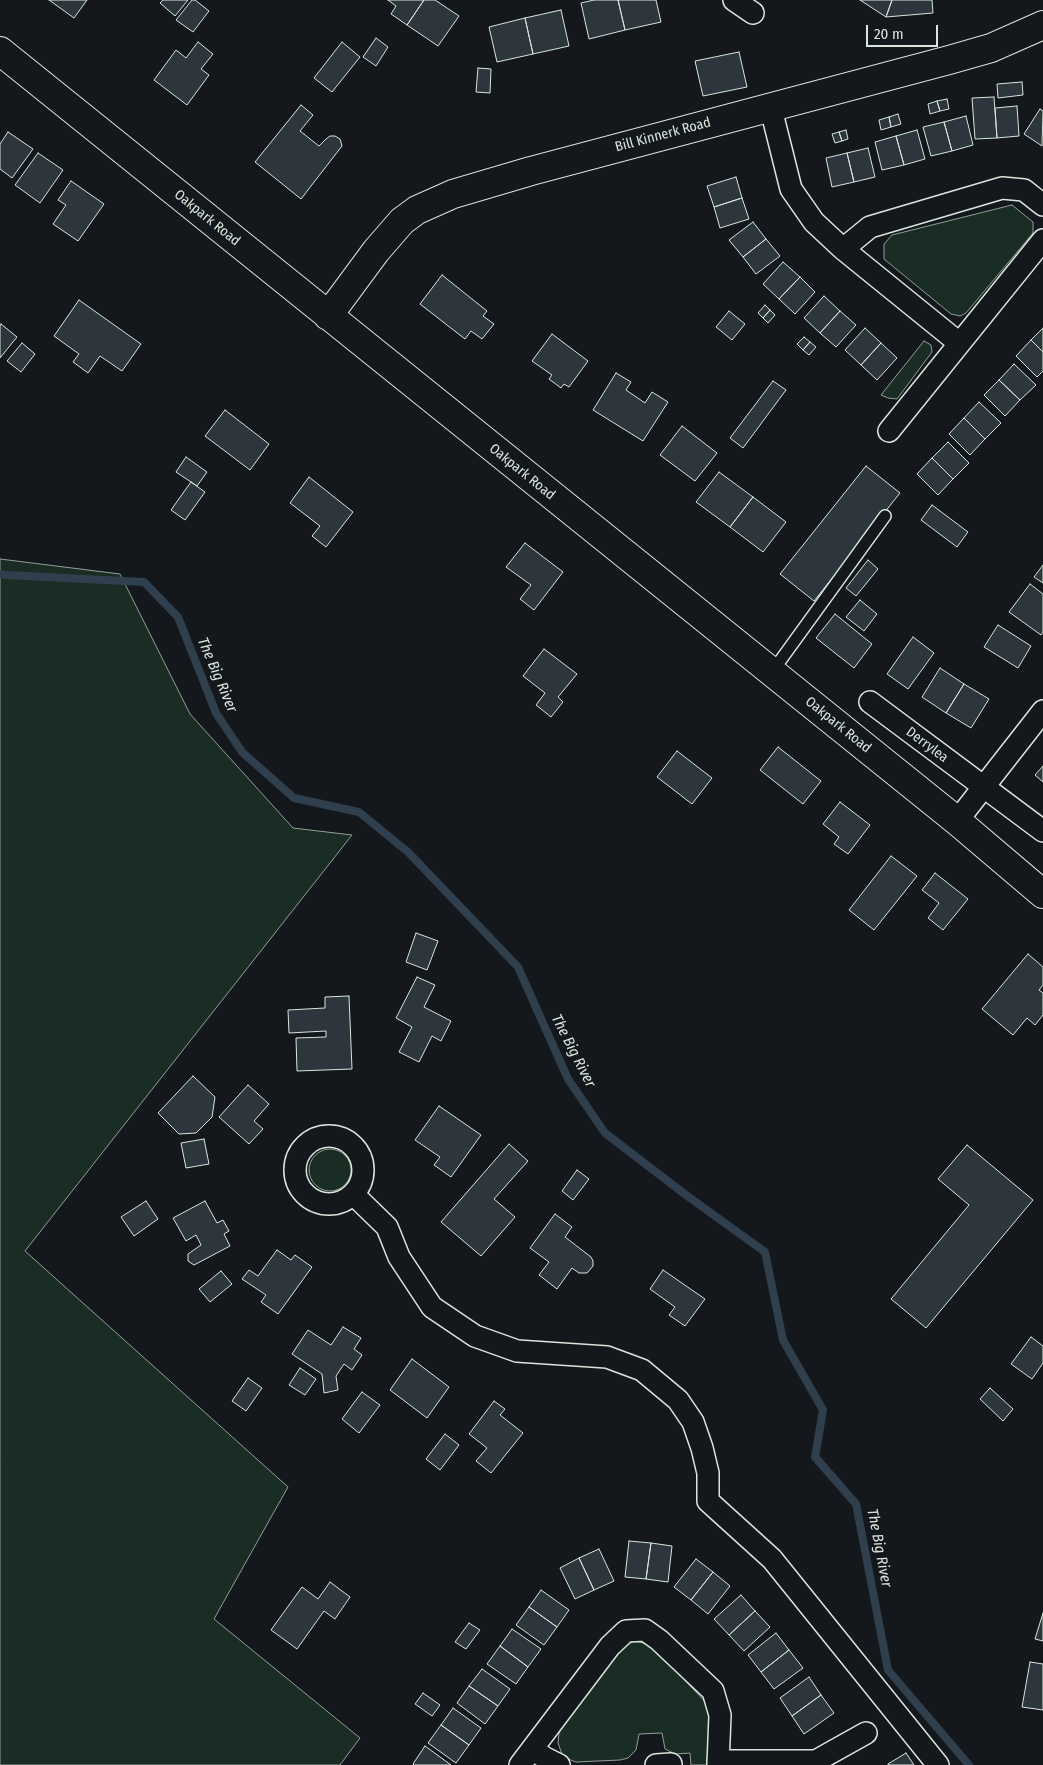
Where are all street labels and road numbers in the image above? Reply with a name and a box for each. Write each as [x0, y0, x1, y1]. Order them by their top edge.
street label: Bill Kinnerk Road [613, 114, 713, 156]
street label: Oakpark Road [171, 186, 243, 250]
street label: Oakpark Road [486, 440, 558, 504]
street label: Oakpark Road [802, 693, 874, 757]
street label: Derrylea [903, 724, 951, 766]

